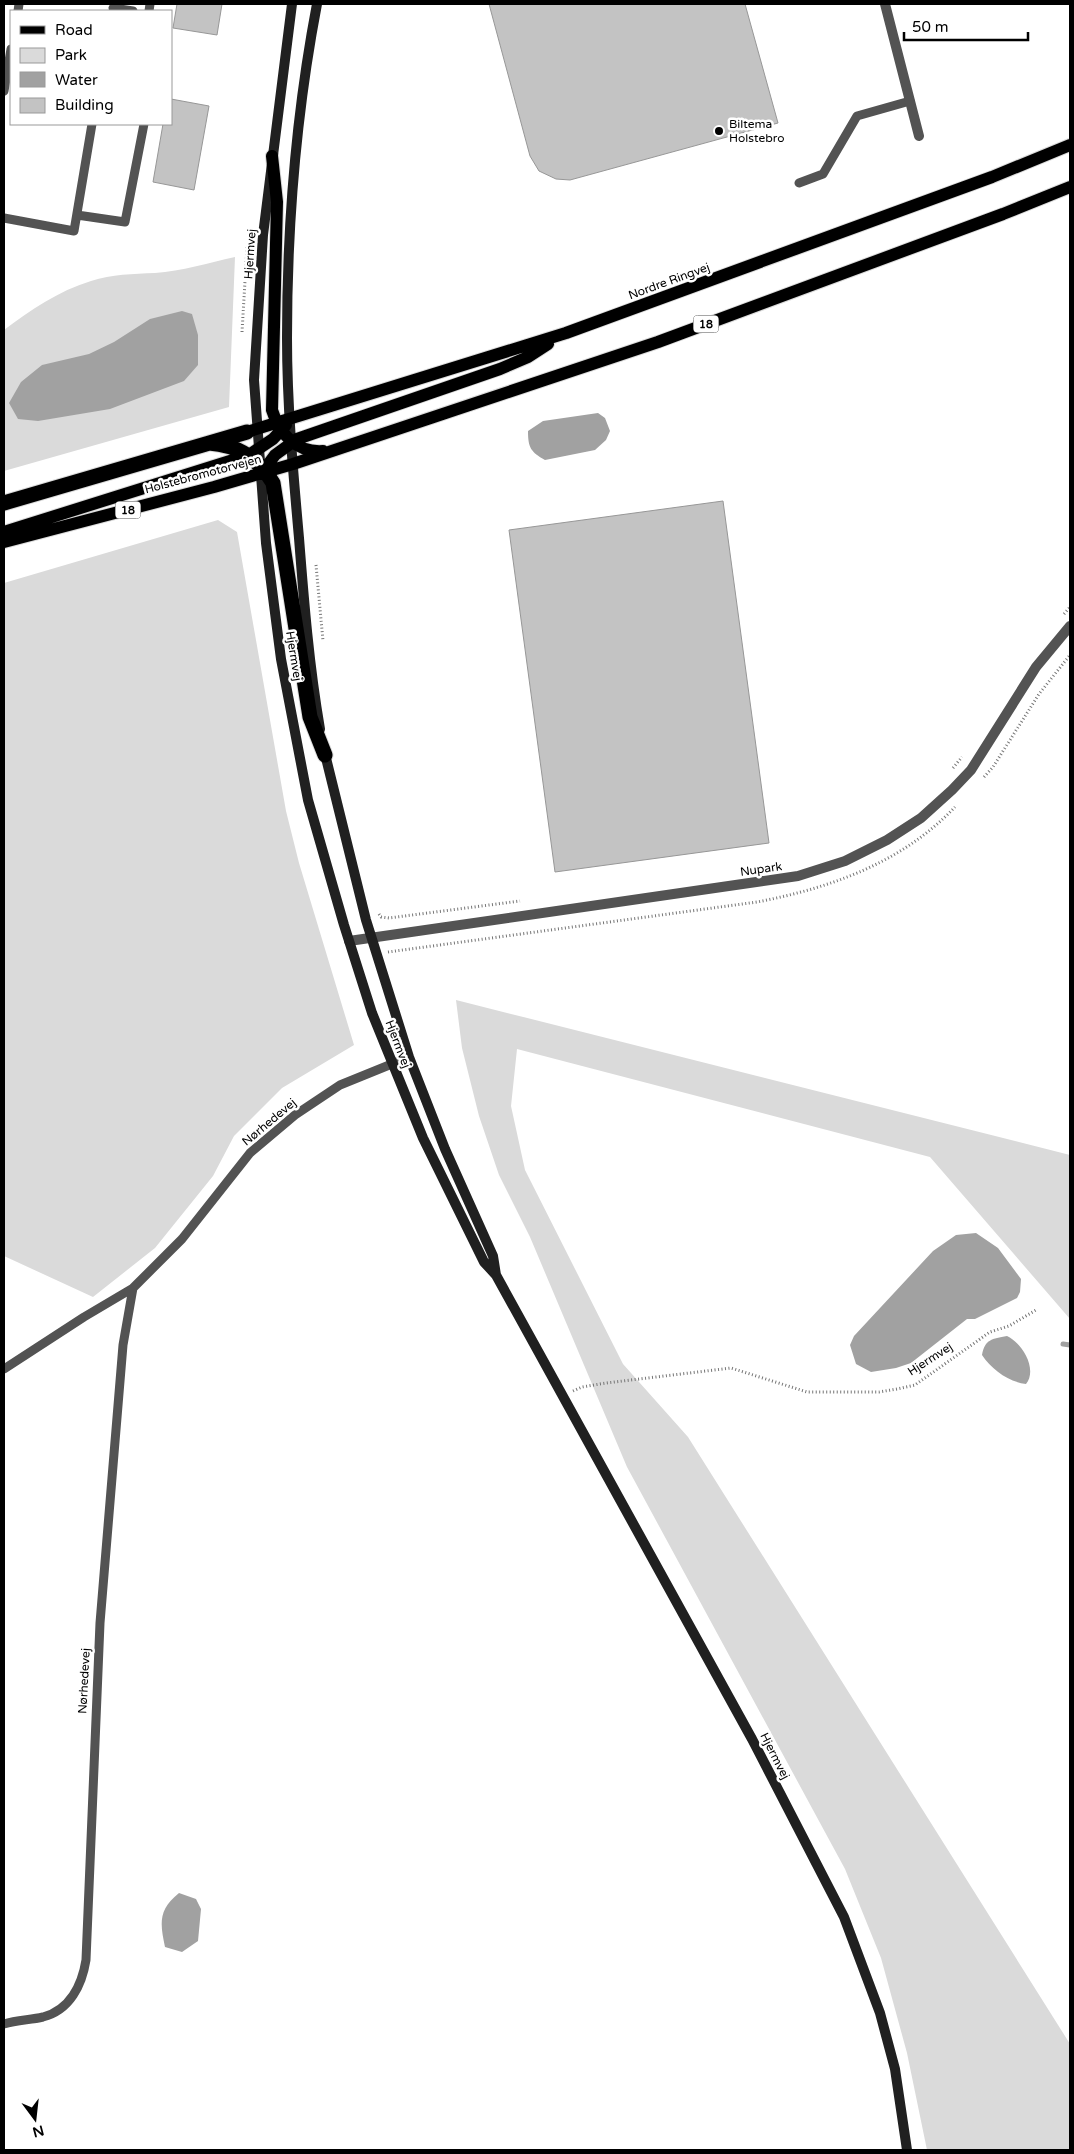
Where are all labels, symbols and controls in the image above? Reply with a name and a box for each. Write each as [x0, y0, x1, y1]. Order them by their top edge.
legend [10, 10, 172, 125]
scale bar [904, 10, 1028, 42]
text: 50 m [912, 18, 949, 36]
text: Road [55, 21, 93, 39]
text: Park [55, 46, 87, 64]
text: Water [55, 71, 98, 89]
text: Building [55, 96, 114, 114]
place label: Biltema Holstebro [729, 117, 784, 145]
marker: Biltema Holstebro [713, 125, 725, 137]
street label: Hjermvej [241, 228, 259, 280]
street label: Nordre Ringvej [626, 260, 712, 302]
road number: 18 [694, 316, 718, 332]
street label: Holstebromotorvejen [143, 452, 263, 496]
road number: 18 [116, 502, 140, 518]
street label: Hjermvej [283, 630, 305, 682]
street label: Nupark [739, 859, 783, 879]
street label: Hjermvej [382, 1018, 414, 1070]
street label: Nørhedevej [239, 1095, 299, 1149]
street label: Hjermvej [905, 1339, 955, 1379]
street label: Nørhedevej [75, 1648, 93, 1714]
street label: Hjermvej [757, 1730, 793, 1782]
north arrow [10, 2094, 60, 2144]
text: N [31, 2121, 46, 2141]

